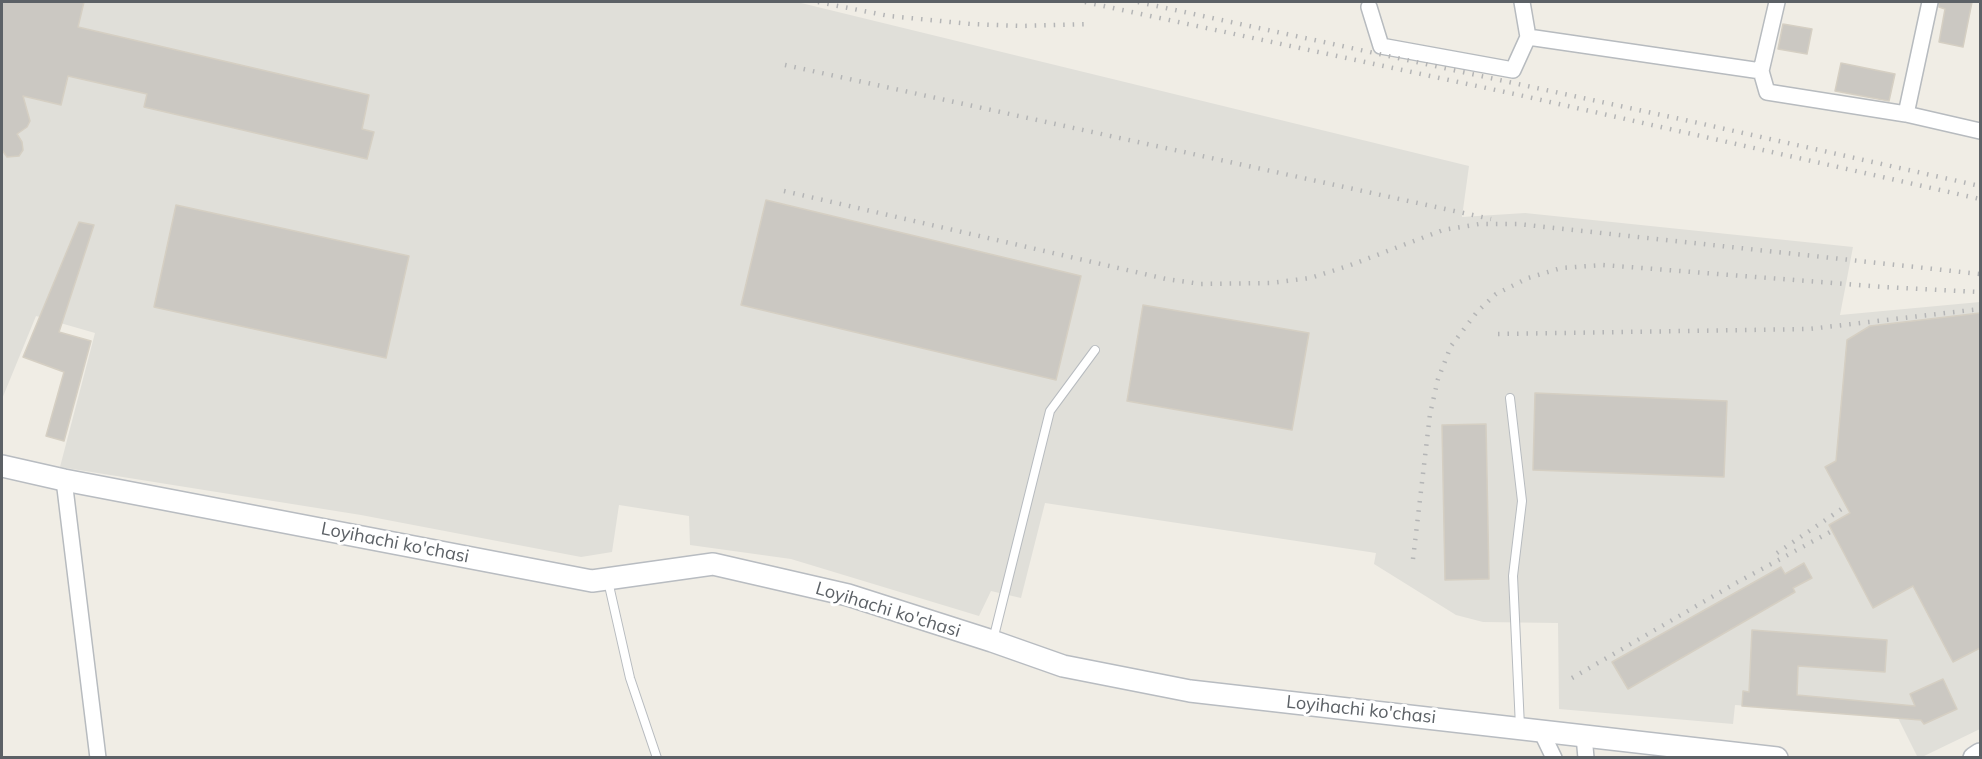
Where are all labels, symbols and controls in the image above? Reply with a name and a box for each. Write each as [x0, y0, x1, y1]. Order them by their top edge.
street label: Loyihachi ko'chasi [319, 518, 471, 568]
street label: Loyihachi ko'chasi [813, 578, 963, 642]
street label: Loyihachi ko'chasi [1285, 691, 1437, 729]

